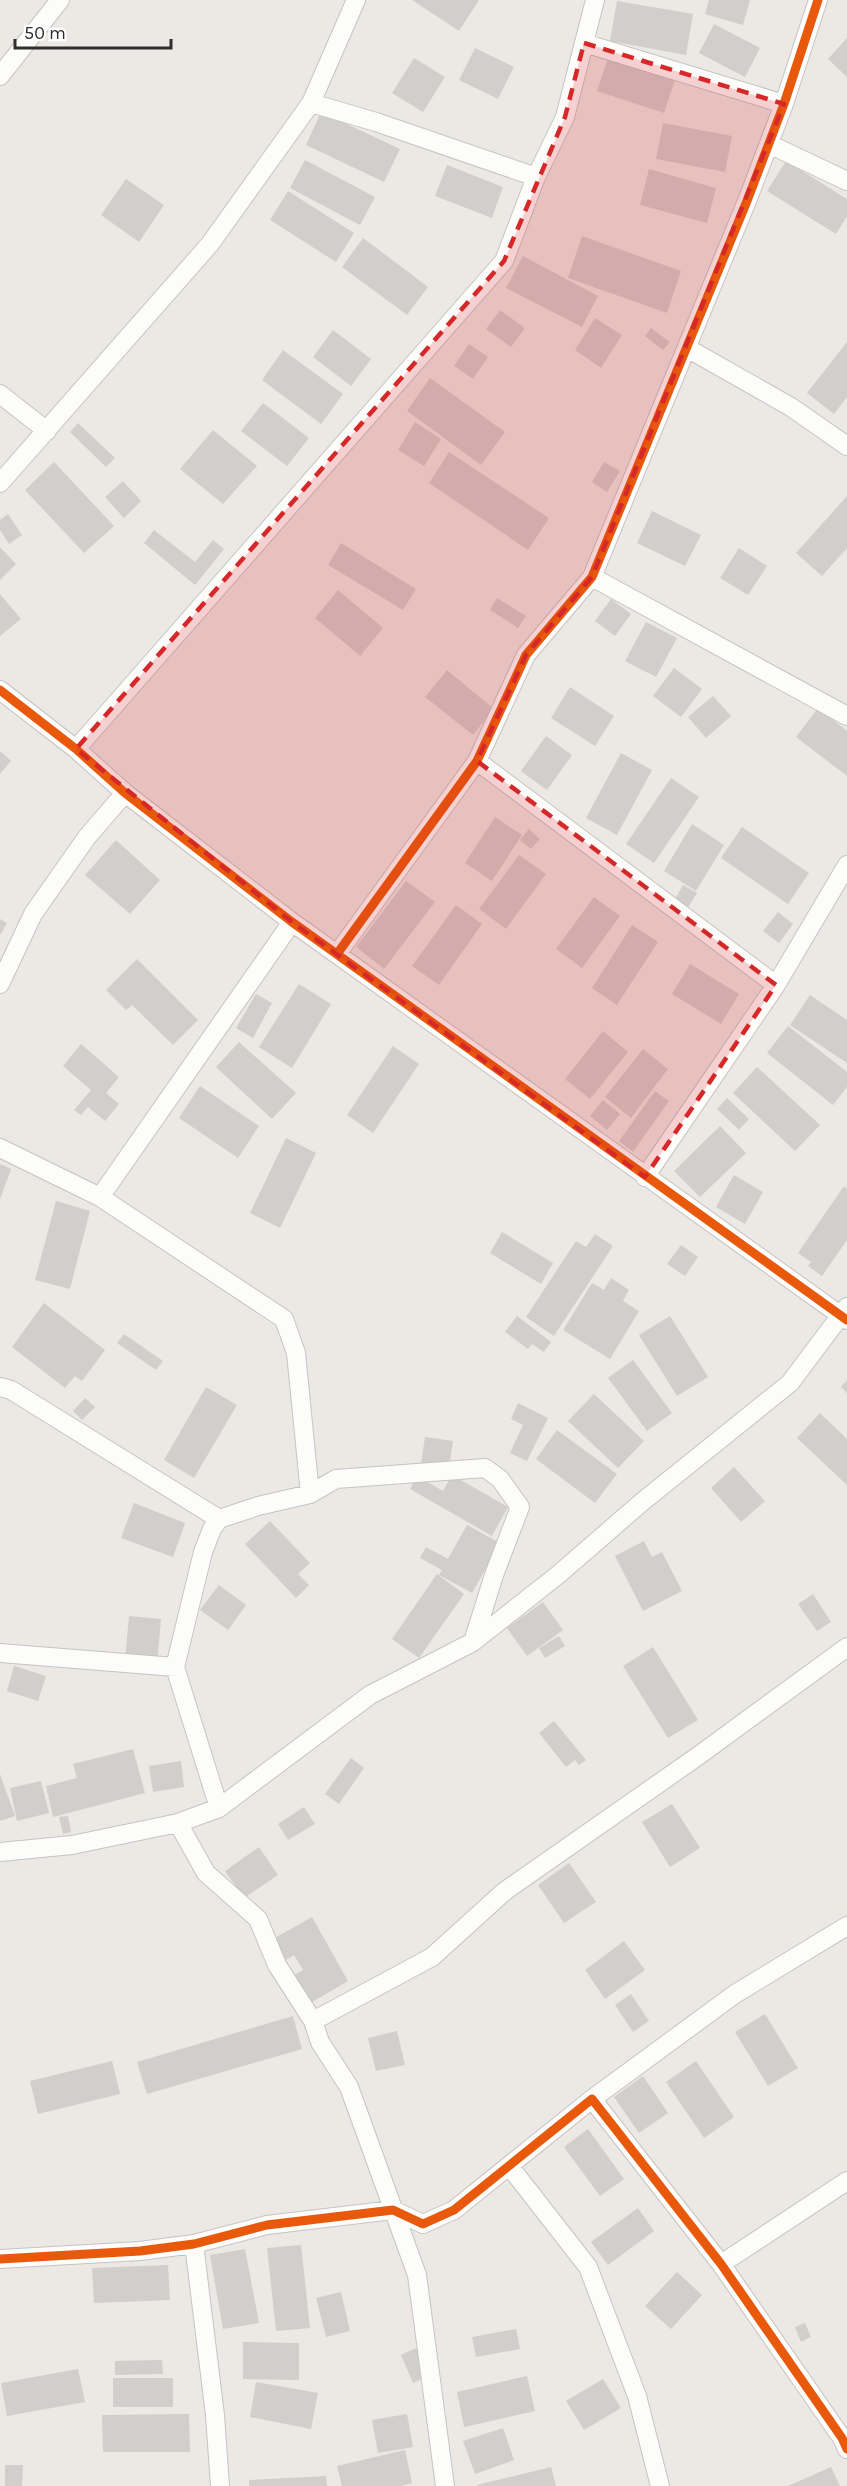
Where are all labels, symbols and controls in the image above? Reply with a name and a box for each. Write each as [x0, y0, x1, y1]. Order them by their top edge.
scale bar [15, 12, 171, 50]
text: 50 m [24, 22, 66, 44]

